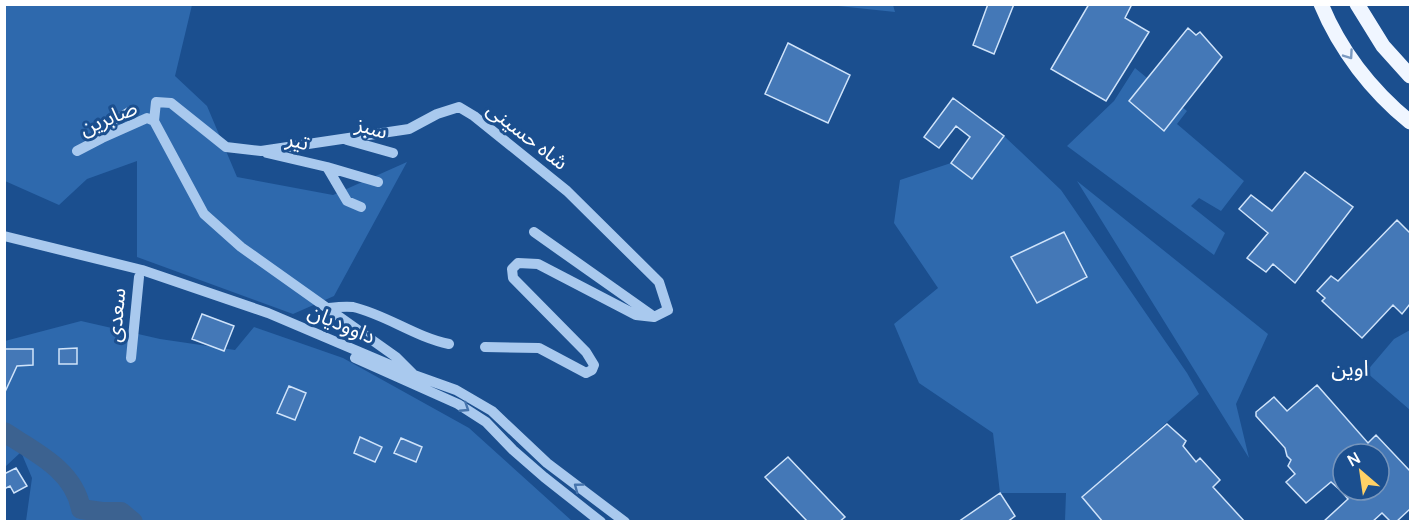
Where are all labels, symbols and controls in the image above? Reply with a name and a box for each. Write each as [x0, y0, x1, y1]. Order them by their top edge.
one-way arrow [1342, 49, 1353, 60]
street label: صابرین [75, 93, 141, 141]
street label: شاه حسینی [482, 94, 574, 176]
street label: سبز [352, 109, 391, 145]
street label: تیر [283, 123, 312, 156]
street label: سعدی [99, 287, 131, 343]
street label: داوودیان [304, 296, 380, 350]
district label: اوین [1331, 353, 1369, 383]
one-way arrow [458, 401, 469, 412]
north arrow [1331, 442, 1391, 502]
text: N [1343, 446, 1364, 471]
one-way arrow [574, 483, 585, 494]

